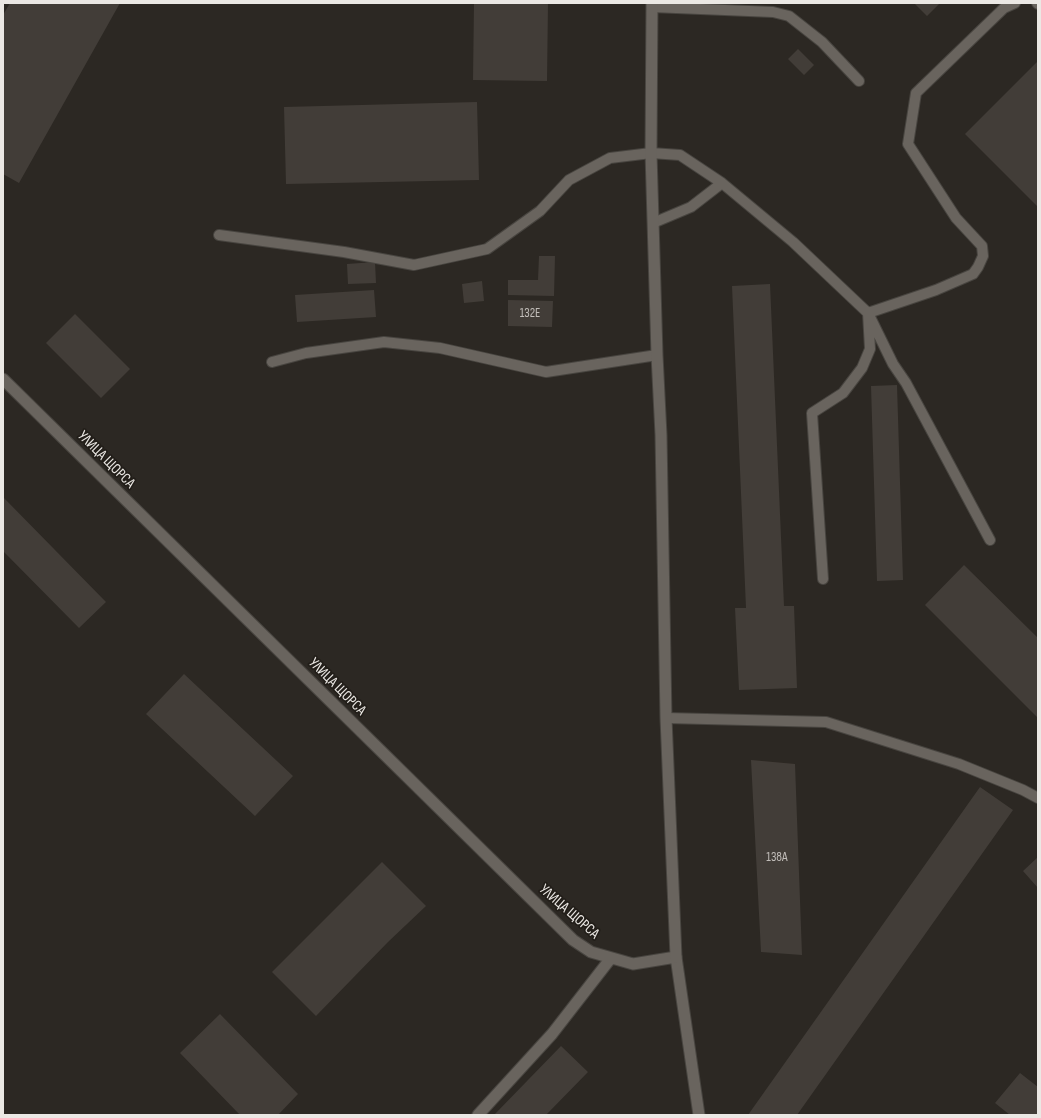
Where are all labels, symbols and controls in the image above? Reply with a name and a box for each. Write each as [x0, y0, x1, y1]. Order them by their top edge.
house number: 132Е [520, 306, 540, 322]
street label: УЛИЦА ЩОРСА [73, 427, 139, 493]
street label: УЛИЦА ЩОРСА [304, 654, 370, 720]
house number: 138А [766, 850, 788, 866]
street label: УЛИЦА ЩОРСА [535, 881, 603, 943]

